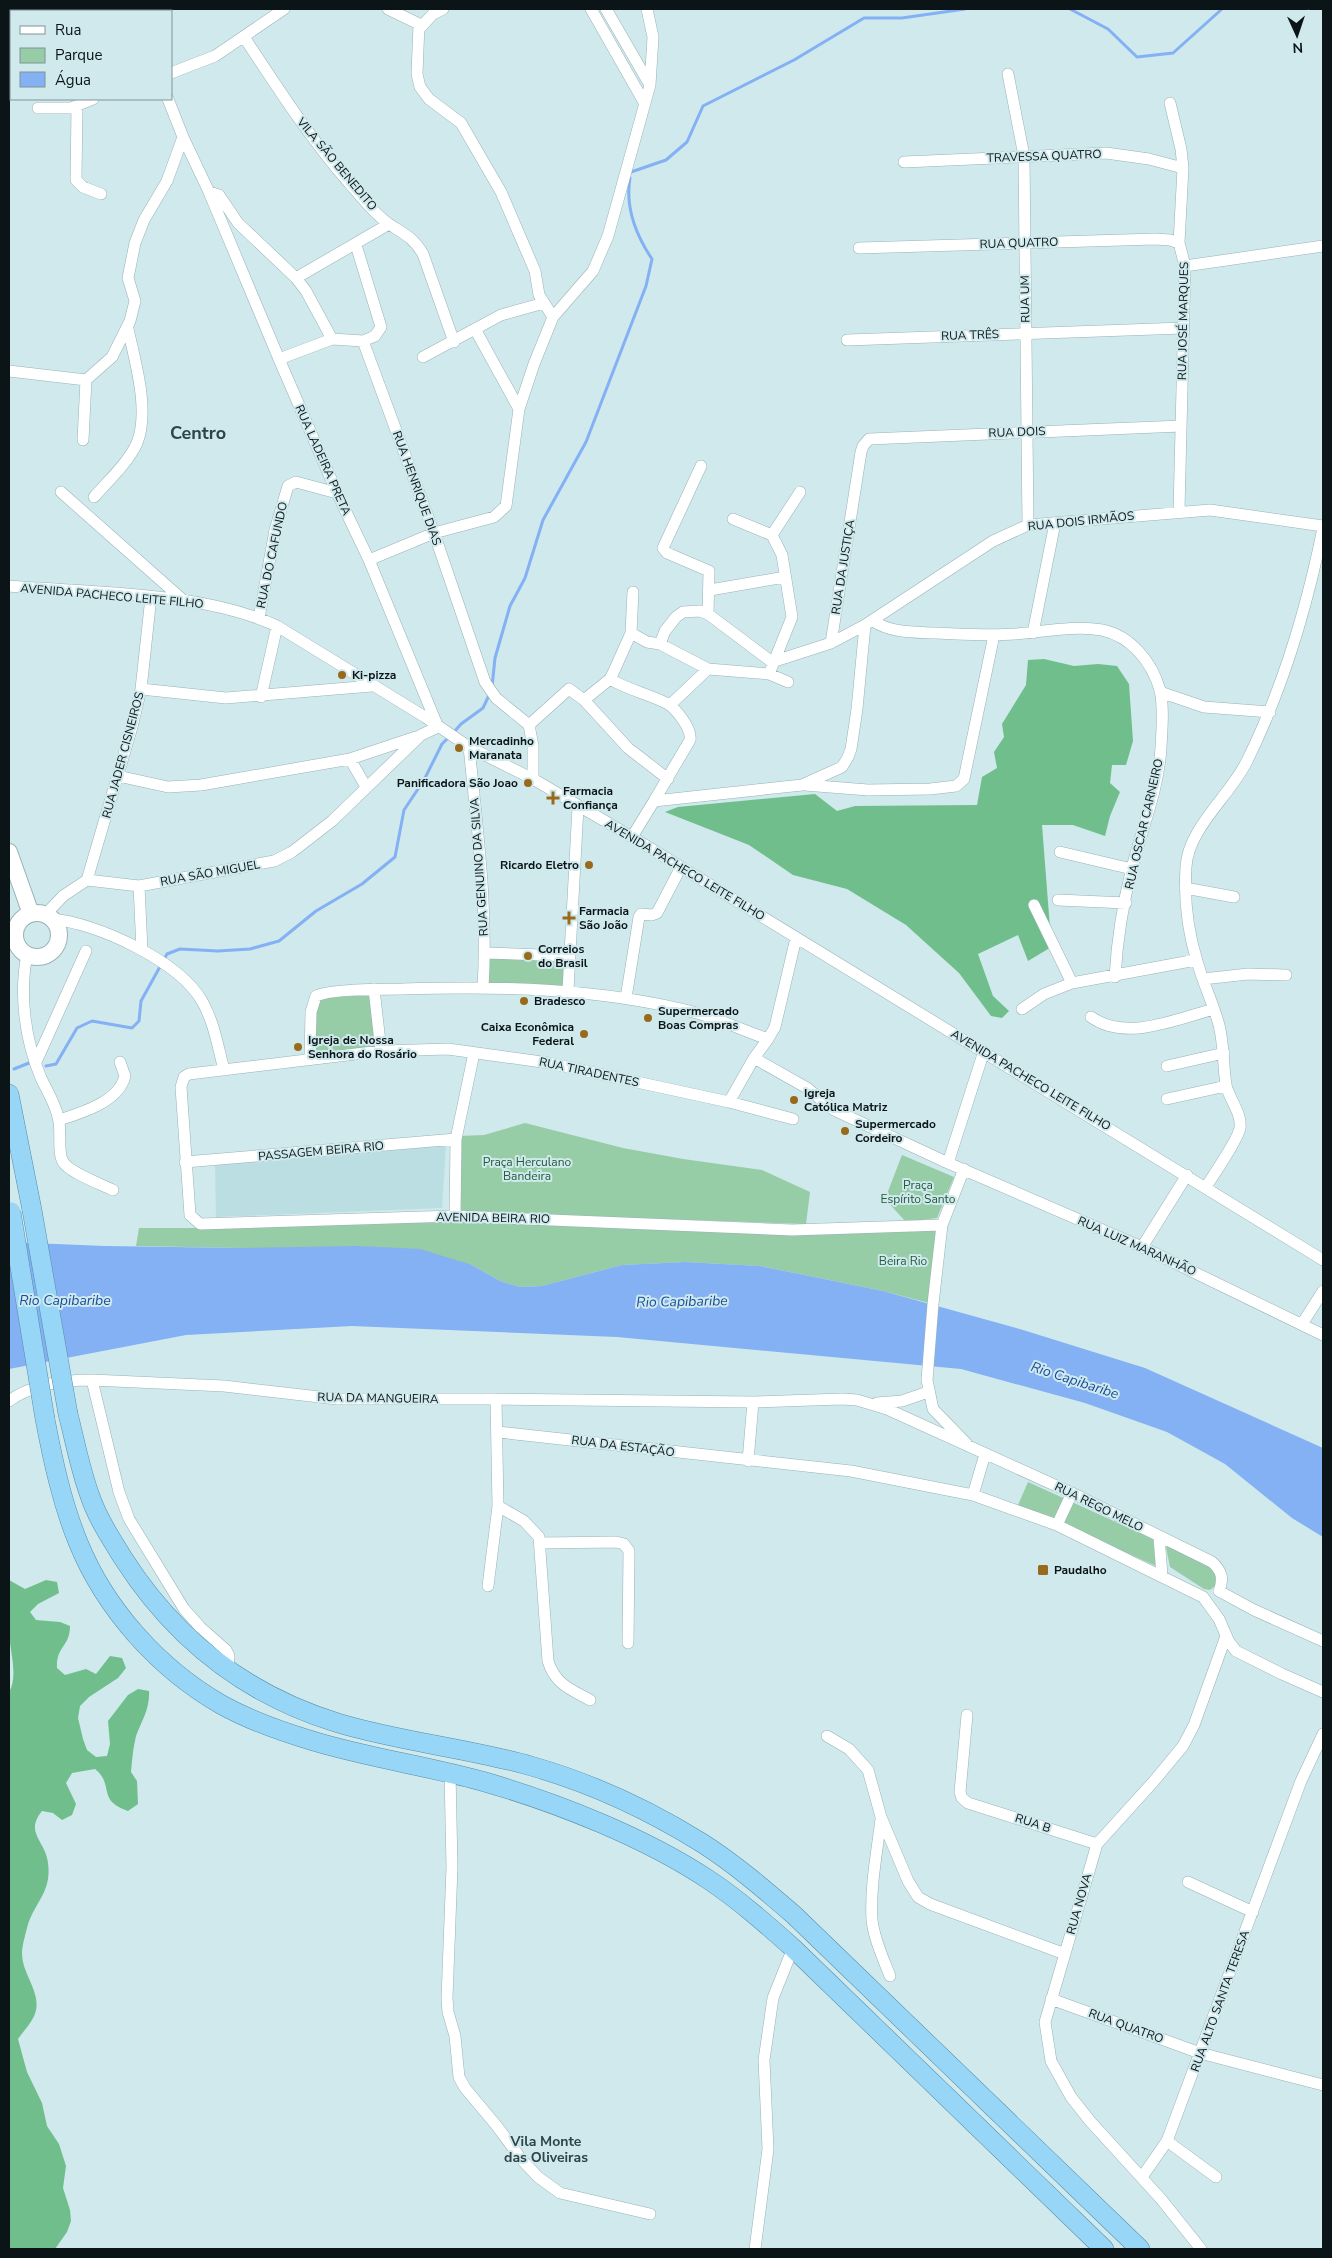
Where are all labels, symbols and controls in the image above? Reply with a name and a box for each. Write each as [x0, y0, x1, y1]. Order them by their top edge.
legend [10, 10, 172, 100]
north arrow [1272, 10, 1322, 60]
text: Rua [55, 20, 81, 40]
text: N [1292, 38, 1303, 57]
text: Parque [55, 45, 103, 65]
text: Água [55, 70, 91, 90]
street label: VILA SÃO BENEDITO [293, 113, 381, 214]
street label: TRAVESSA QUATRO [986, 146, 1102, 166]
street label: RUA QUATRO [979, 234, 1059, 252]
street label: RUA JOSÉ MARQUES [1174, 262, 1192, 380]
street label: RUA UM [1017, 275, 1033, 323]
street label: RUA TRÊS [941, 326, 999, 344]
street label: RUA LADEIRA PRETA [291, 402, 355, 518]
district label: Centro [170, 421, 226, 445]
street label: RUA DOIS [988, 423, 1046, 441]
street label: RUA HENRIQUE DIAS [389, 429, 445, 547]
street label: RUA DO CAFUNDO [253, 500, 291, 610]
street label: RUA DOIS IRMÃOS [1027, 507, 1135, 535]
street label: RUA DA JUSTIÇA [828, 518, 858, 616]
street label: AVENIDA PACHECO LEITE FILHO [20, 580, 204, 612]
place label: Ki-pizza [352, 667, 396, 683]
marker: Ki-pizza [336, 669, 348, 681]
street label: RUA JADER CISNEIROS [98, 690, 148, 820]
place label: Mercadinho Maranata [469, 733, 534, 763]
marker: Mercadinho Maranata [453, 742, 465, 754]
street label: RUA OSCAR CARNEIRO [1121, 757, 1167, 891]
place label: Panificadora São Joao [397, 775, 518, 791]
marker: Panificadora São Joao [522, 777, 534, 789]
place label: Farmacia Confiança [563, 783, 618, 813]
marker: Farmacia Confiança [547, 792, 559, 804]
street label: RUA GENUINO DA SILVA [466, 797, 492, 937]
street label: AVENIDA PACHECO LEITE FILHO [602, 816, 768, 924]
street label: RUA SÃO MIGUEL [159, 856, 262, 890]
place label: Ricardo Eletro [500, 857, 579, 873]
marker: Ricardo Eletro [583, 859, 595, 871]
place label: Farmacia São João [579, 903, 629, 933]
marker: Farmacia São João [563, 912, 575, 924]
place label: Correios do Brasil [538, 941, 588, 971]
marker: Correios do Brasil [522, 950, 534, 962]
place label: Bradesco [534, 993, 586, 1009]
marker: Bradesco [518, 995, 530, 1007]
place label: Supermercado Boas Compras [658, 1003, 739, 1033]
marker: Supermercado Boas Compras [642, 1012, 654, 1024]
place label: Caixa Econômica Federal [481, 1019, 574, 1049]
street label: AVENIDA PACHECO LEITE FILHO [948, 1026, 1114, 1134]
marker: Caixa Econômica Federal [578, 1028, 590, 1040]
place label: Igreja de Nossa Senhora do Rosário [308, 1032, 417, 1062]
marker: Igreja de Nossa Senhora do Rosário [292, 1041, 304, 1053]
street label: RUA TIRADENTES [538, 1054, 640, 1090]
place label: Igreja Católica Matriz [804, 1085, 888, 1115]
marker: Igreja Católica Matriz [788, 1094, 800, 1106]
place label: Supermercado Cordeiro [855, 1116, 936, 1146]
marker: Supermercado Cordeiro [839, 1125, 851, 1137]
street label: PASSAGEM BEIRA RIO [258, 1138, 384, 1164]
park label: Praça Herculano Bandeira [483, 1154, 572, 1184]
park label: Praça Espírito Santo [881, 1177, 956, 1207]
street label: AVENIDA BEIRA RIO [436, 1209, 550, 1227]
street label: RUA LUIZ MARANHÃO [1075, 1213, 1199, 1279]
park label: Beira Rio [879, 1253, 928, 1269]
water label: Rio Capibaribe [19, 1291, 111, 1310]
water label: Rio Capibaribe [636, 1291, 728, 1312]
water label: Rio Capibaribe [1028, 1357, 1122, 1404]
street label: RUA DA MANGUEIRA [317, 1389, 439, 1407]
street label: RUA DA ESTAÇÃO [571, 1432, 675, 1460]
street label: RUA REGO MELO [1052, 1479, 1146, 1535]
place label: Paudalho [1054, 1562, 1107, 1578]
marker: Paudalho [1036, 1563, 1050, 1577]
street label: RUA B [1013, 1810, 1053, 1836]
street label: RUA NOVA [1063, 1871, 1095, 1936]
street label: RUA ALTO SANTA TERESA [1187, 1928, 1253, 2074]
street label: RUA QUATRO [1086, 2005, 1166, 2047]
district label: Vila Monte das Oliveiras [504, 2132, 588, 2167]

